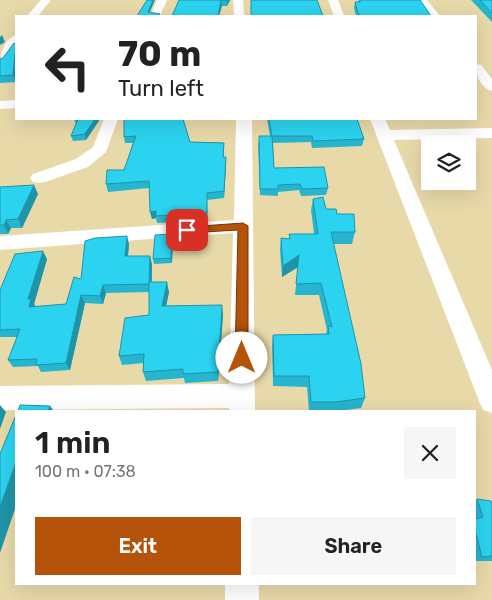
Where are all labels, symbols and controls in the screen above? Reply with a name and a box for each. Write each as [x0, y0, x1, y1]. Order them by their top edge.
text: 70 m [118, 33, 201, 75]
icon: left [35, 35, 100, 100]
text: Turn left [118, 75, 204, 102]
map controls [421, 135, 476, 190]
button: layers [421, 135, 476, 190]
pin [166, 209, 208, 251]
icon: arrive [173, 216, 201, 244]
position arrow [215, 331, 267, 383]
text: 1 min [35, 425, 110, 461]
button: close [404, 427, 456, 479]
text: 100 m · 07:38 [35, 462, 136, 481]
button: Exit [35, 517, 241, 575]
button: Share [251, 517, 456, 575]

